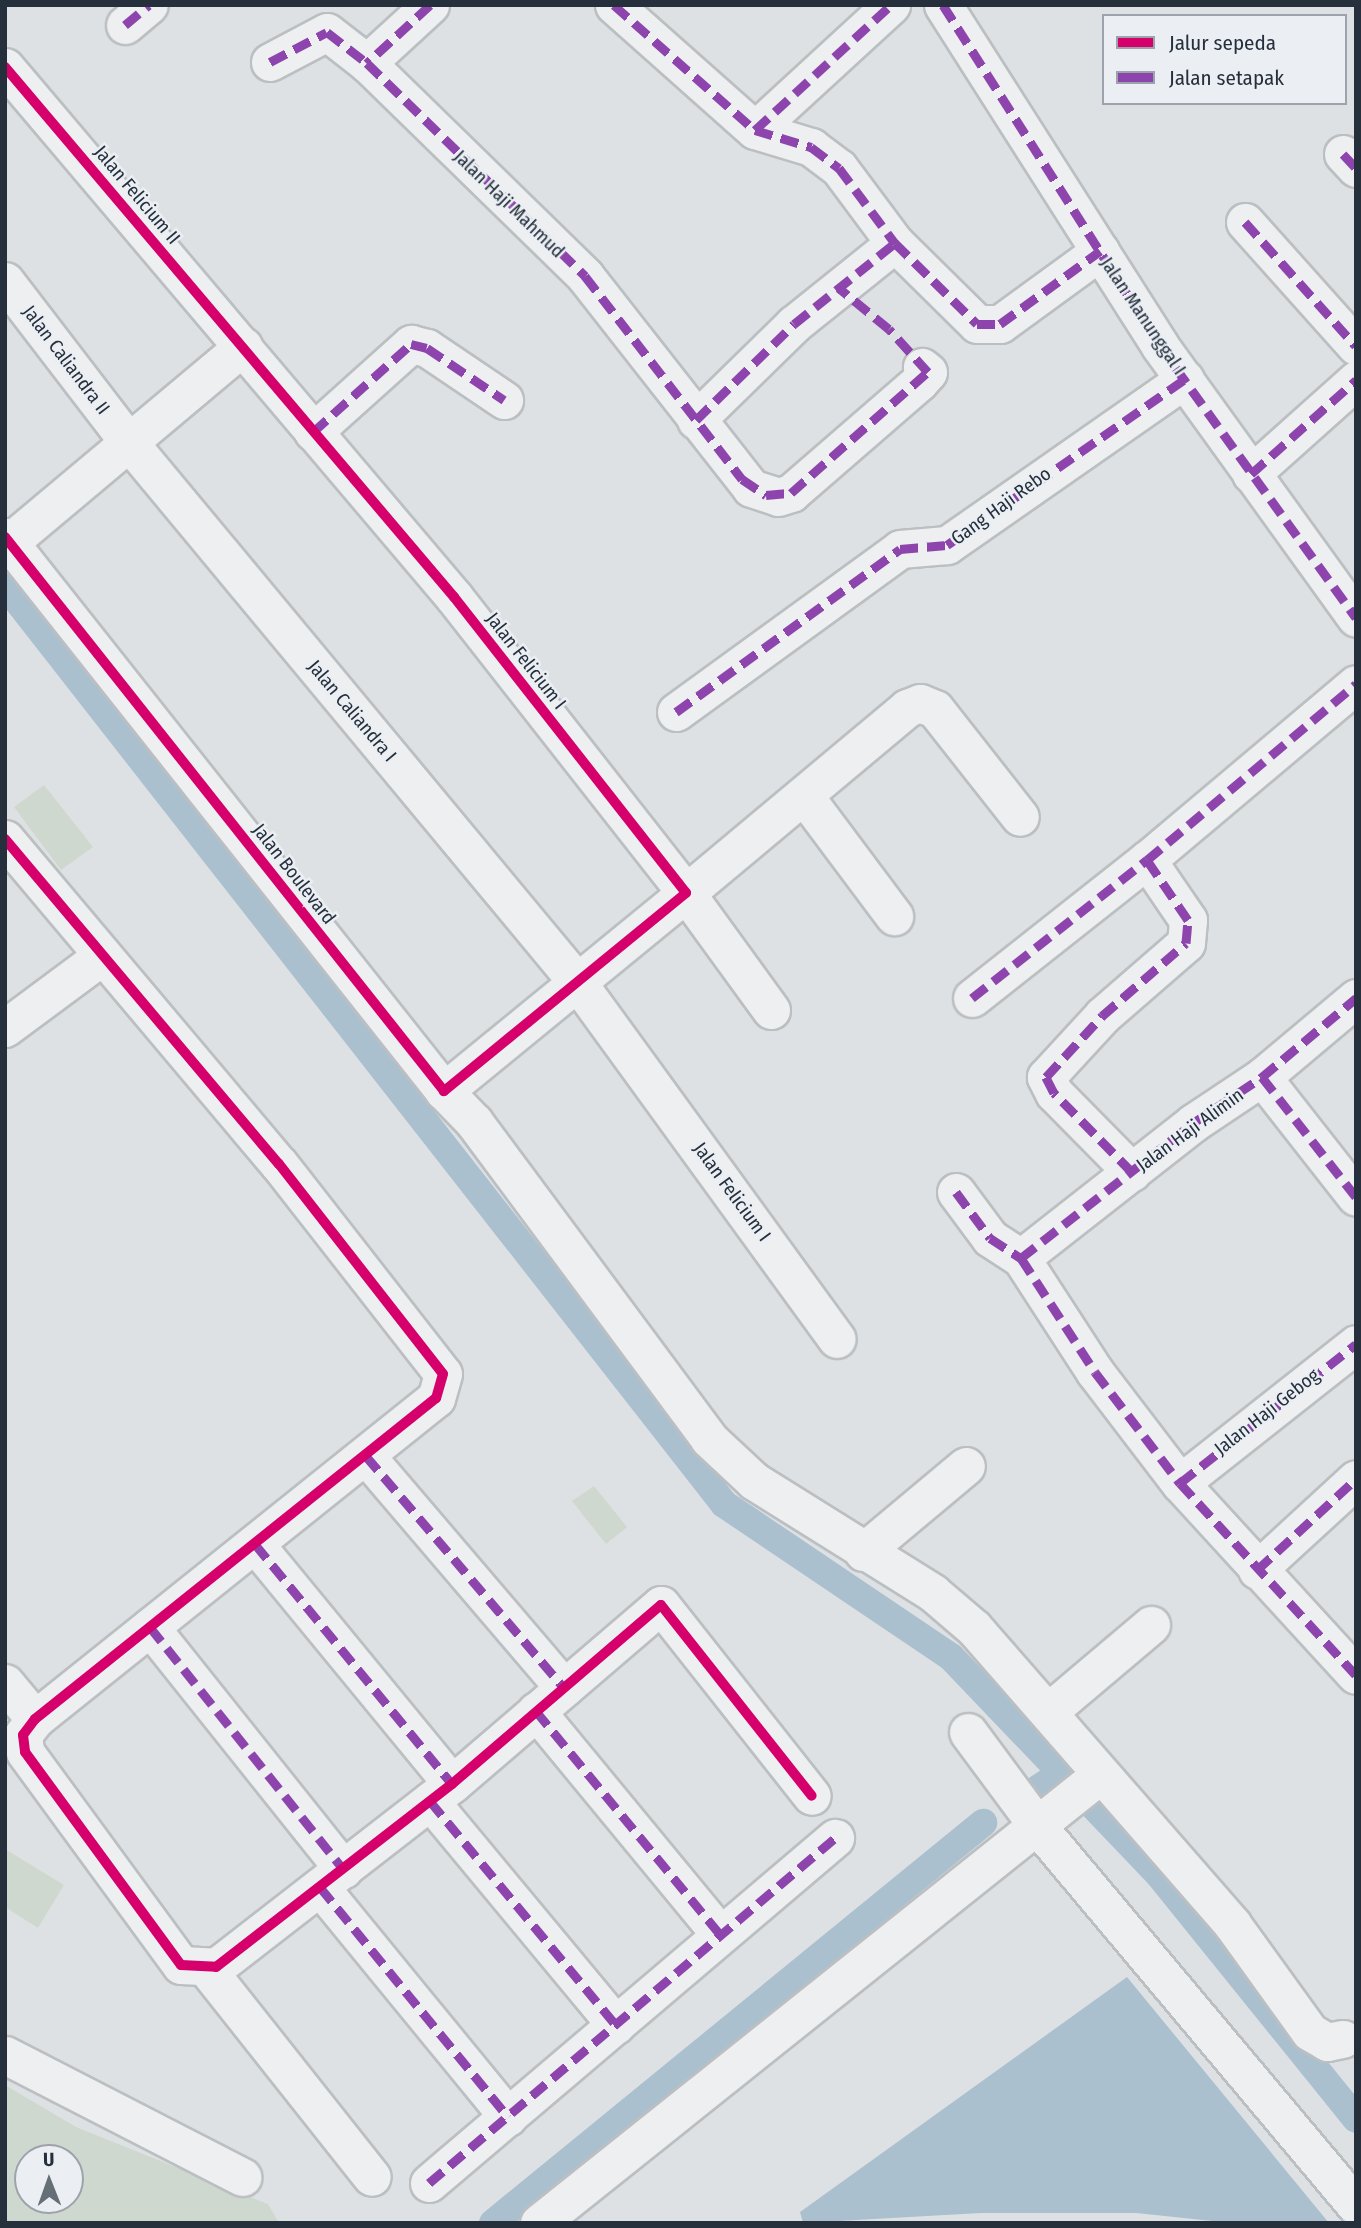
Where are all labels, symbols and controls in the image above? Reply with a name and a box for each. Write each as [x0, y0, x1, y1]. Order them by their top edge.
legend [1102, 14, 1347, 105]
text: Jalur sepeda [1169, 30, 1276, 56]
text: Jalan setapak [1169, 65, 1284, 91]
street label: Jalan Felicium II [89, 141, 185, 249]
street label: Jalan Haji Mahmud [449, 145, 569, 263]
street label: Jalan Manunggal I [1095, 253, 1191, 379]
street label: Jalan Caliandra II [18, 301, 114, 419]
street label: Gang Haji Rebo [947, 462, 1055, 550]
street label: Jalan Felicium I [481, 608, 571, 714]
street label: Jalan Caliandra I [303, 656, 401, 766]
street label: Jalan Boulevard [248, 819, 340, 929]
street label: Jalan Haji Alimin [1132, 1083, 1248, 1177]
street label: Jalan Felicium I [688, 1138, 776, 1246]
street label: Jalan Haji Gebog [1210, 1364, 1324, 1460]
north arrow [14, 2144, 84, 2214]
text: U [43, 2148, 54, 2171]

